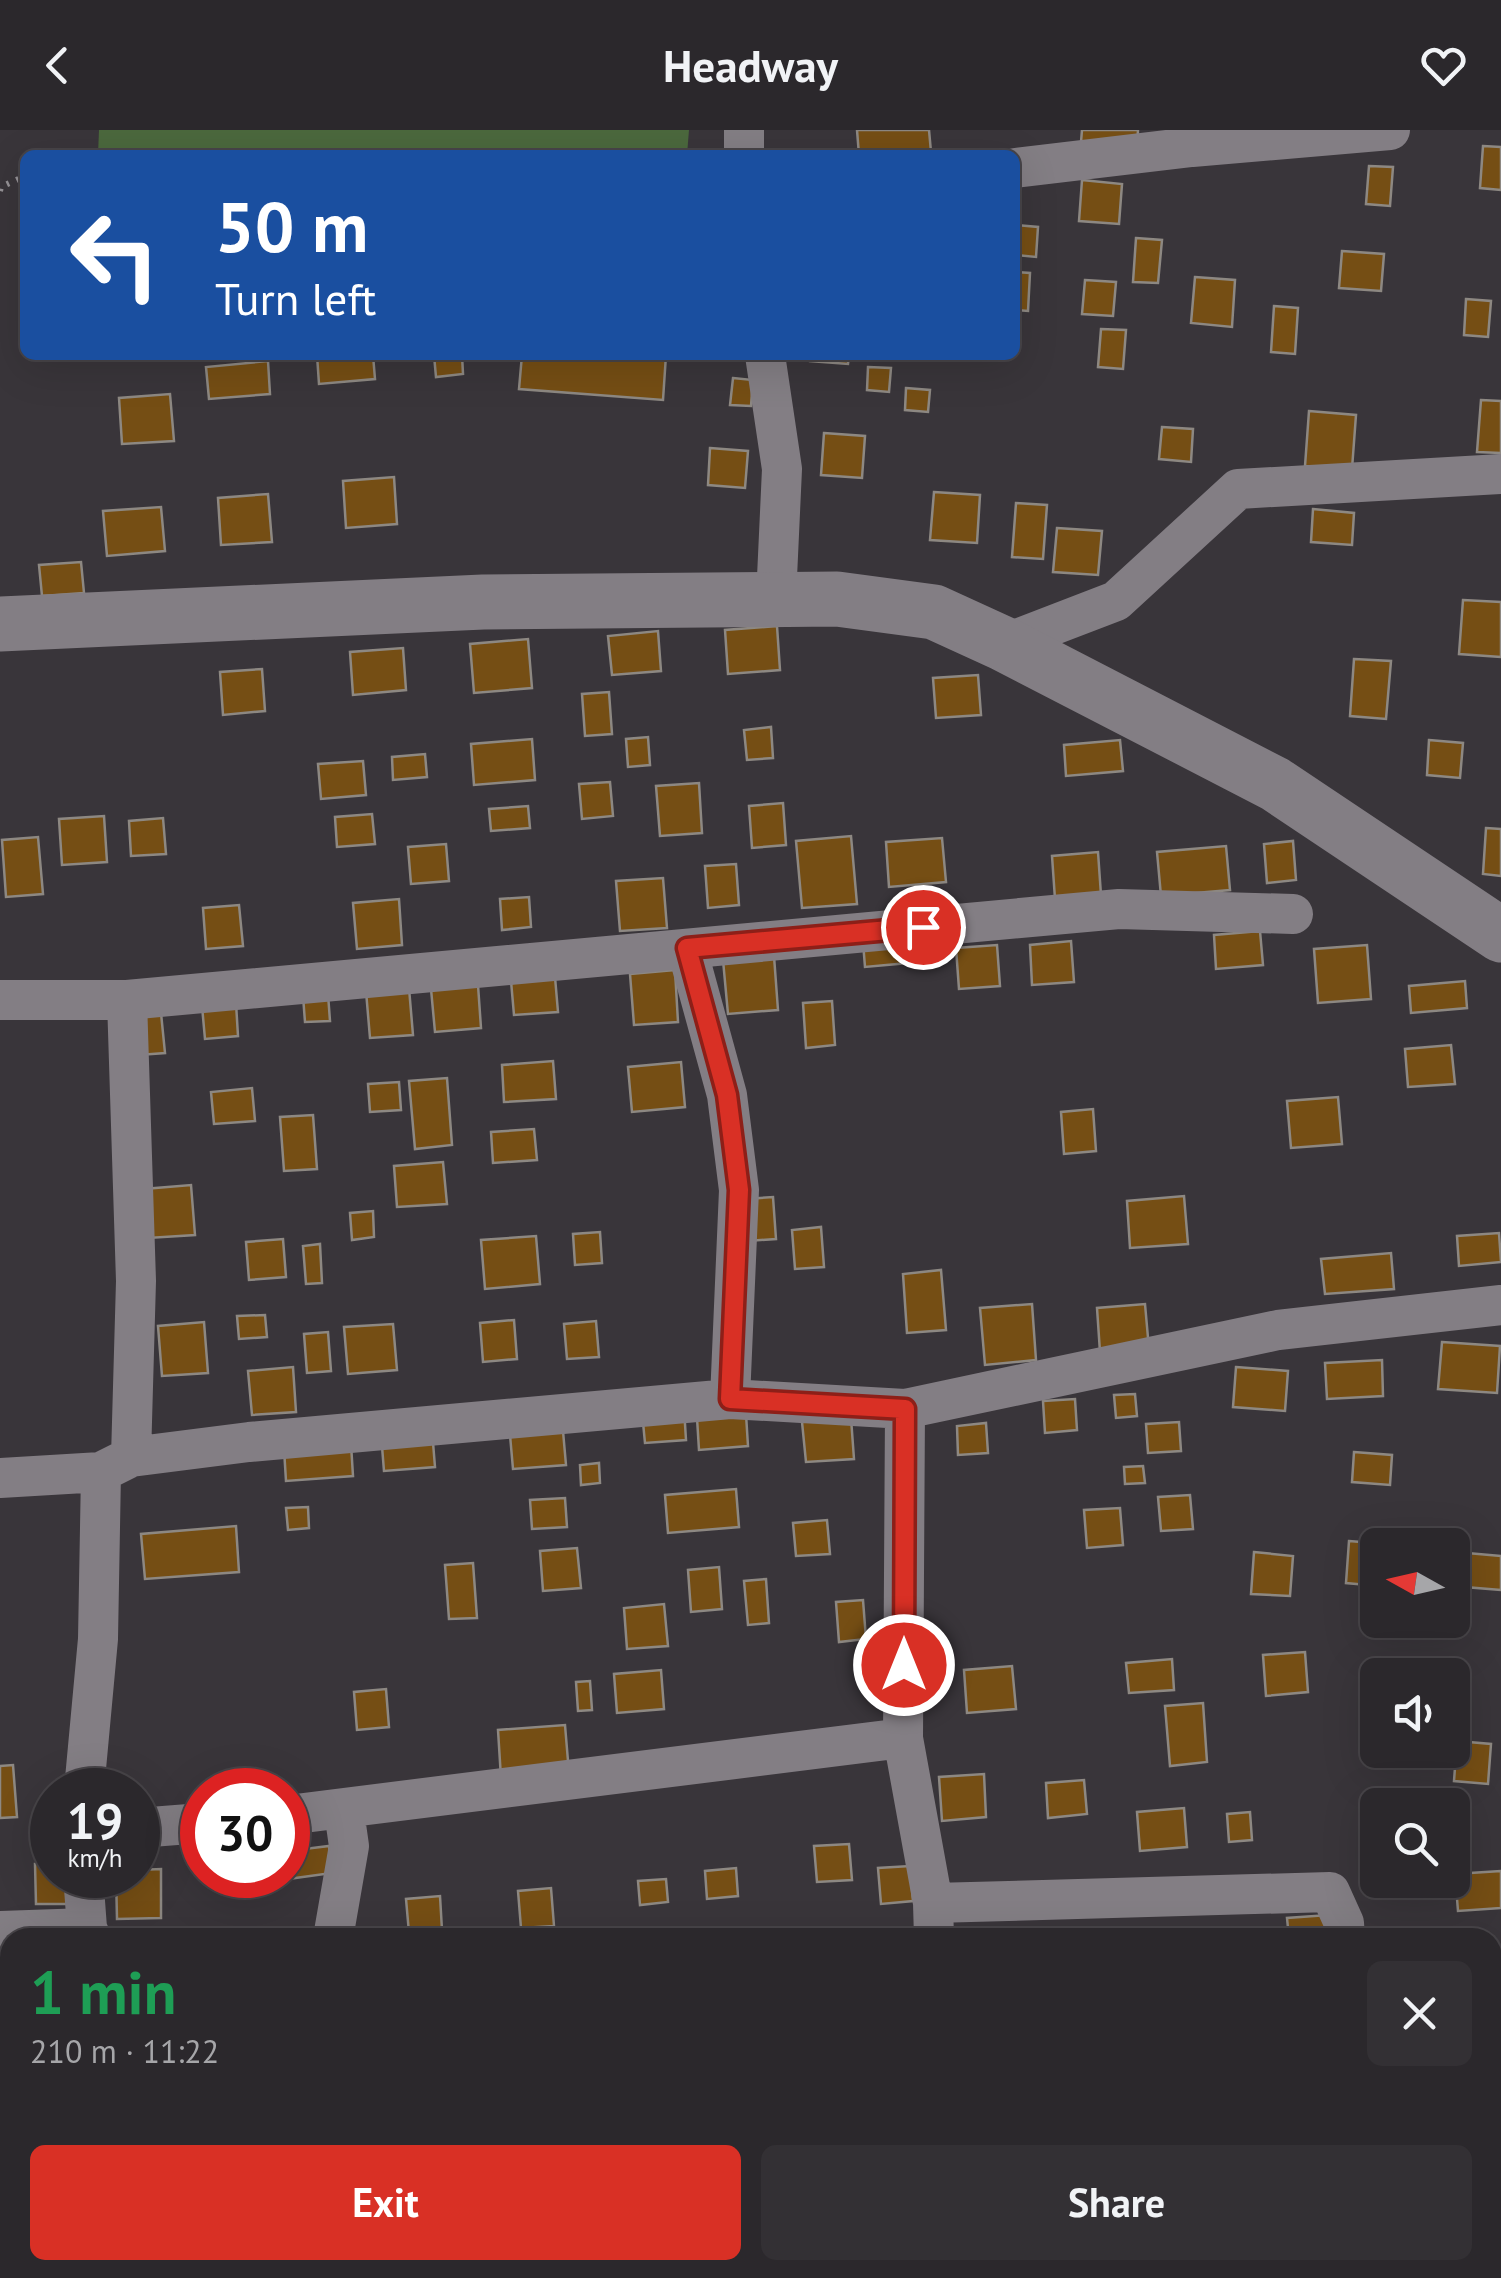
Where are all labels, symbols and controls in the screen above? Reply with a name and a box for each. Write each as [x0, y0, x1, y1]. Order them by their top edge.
text: Headway [663, 36, 838, 94]
icon: back [30, 38, 85, 93]
icon: heart [1416, 38, 1471, 93]
text: 50 m [215, 181, 368, 271]
icon: left [50, 190, 180, 320]
text: Turn left [215, 269, 376, 327]
pin [881, 885, 966, 970]
icon: arrive [896, 900, 951, 955]
north arrow [1360, 1528, 1470, 1638]
map controls [1360, 1528, 1470, 1898]
position arrow [852, 1613, 956, 1717]
button: sound [1360, 1658, 1470, 1768]
speed limit sign: 30 [180, 1768, 310, 1898]
text: 19 [67, 1788, 123, 1853]
button: search [1360, 1788, 1470, 1898]
text: km/h [68, 1842, 122, 1874]
text: 1 min [30, 1953, 176, 2031]
button: close [1367, 1961, 1472, 2066]
text: 210 m · 11:22 [30, 2030, 219, 2072]
button: Exit [30, 2145, 741, 2260]
button: Share [761, 2145, 1472, 2260]

